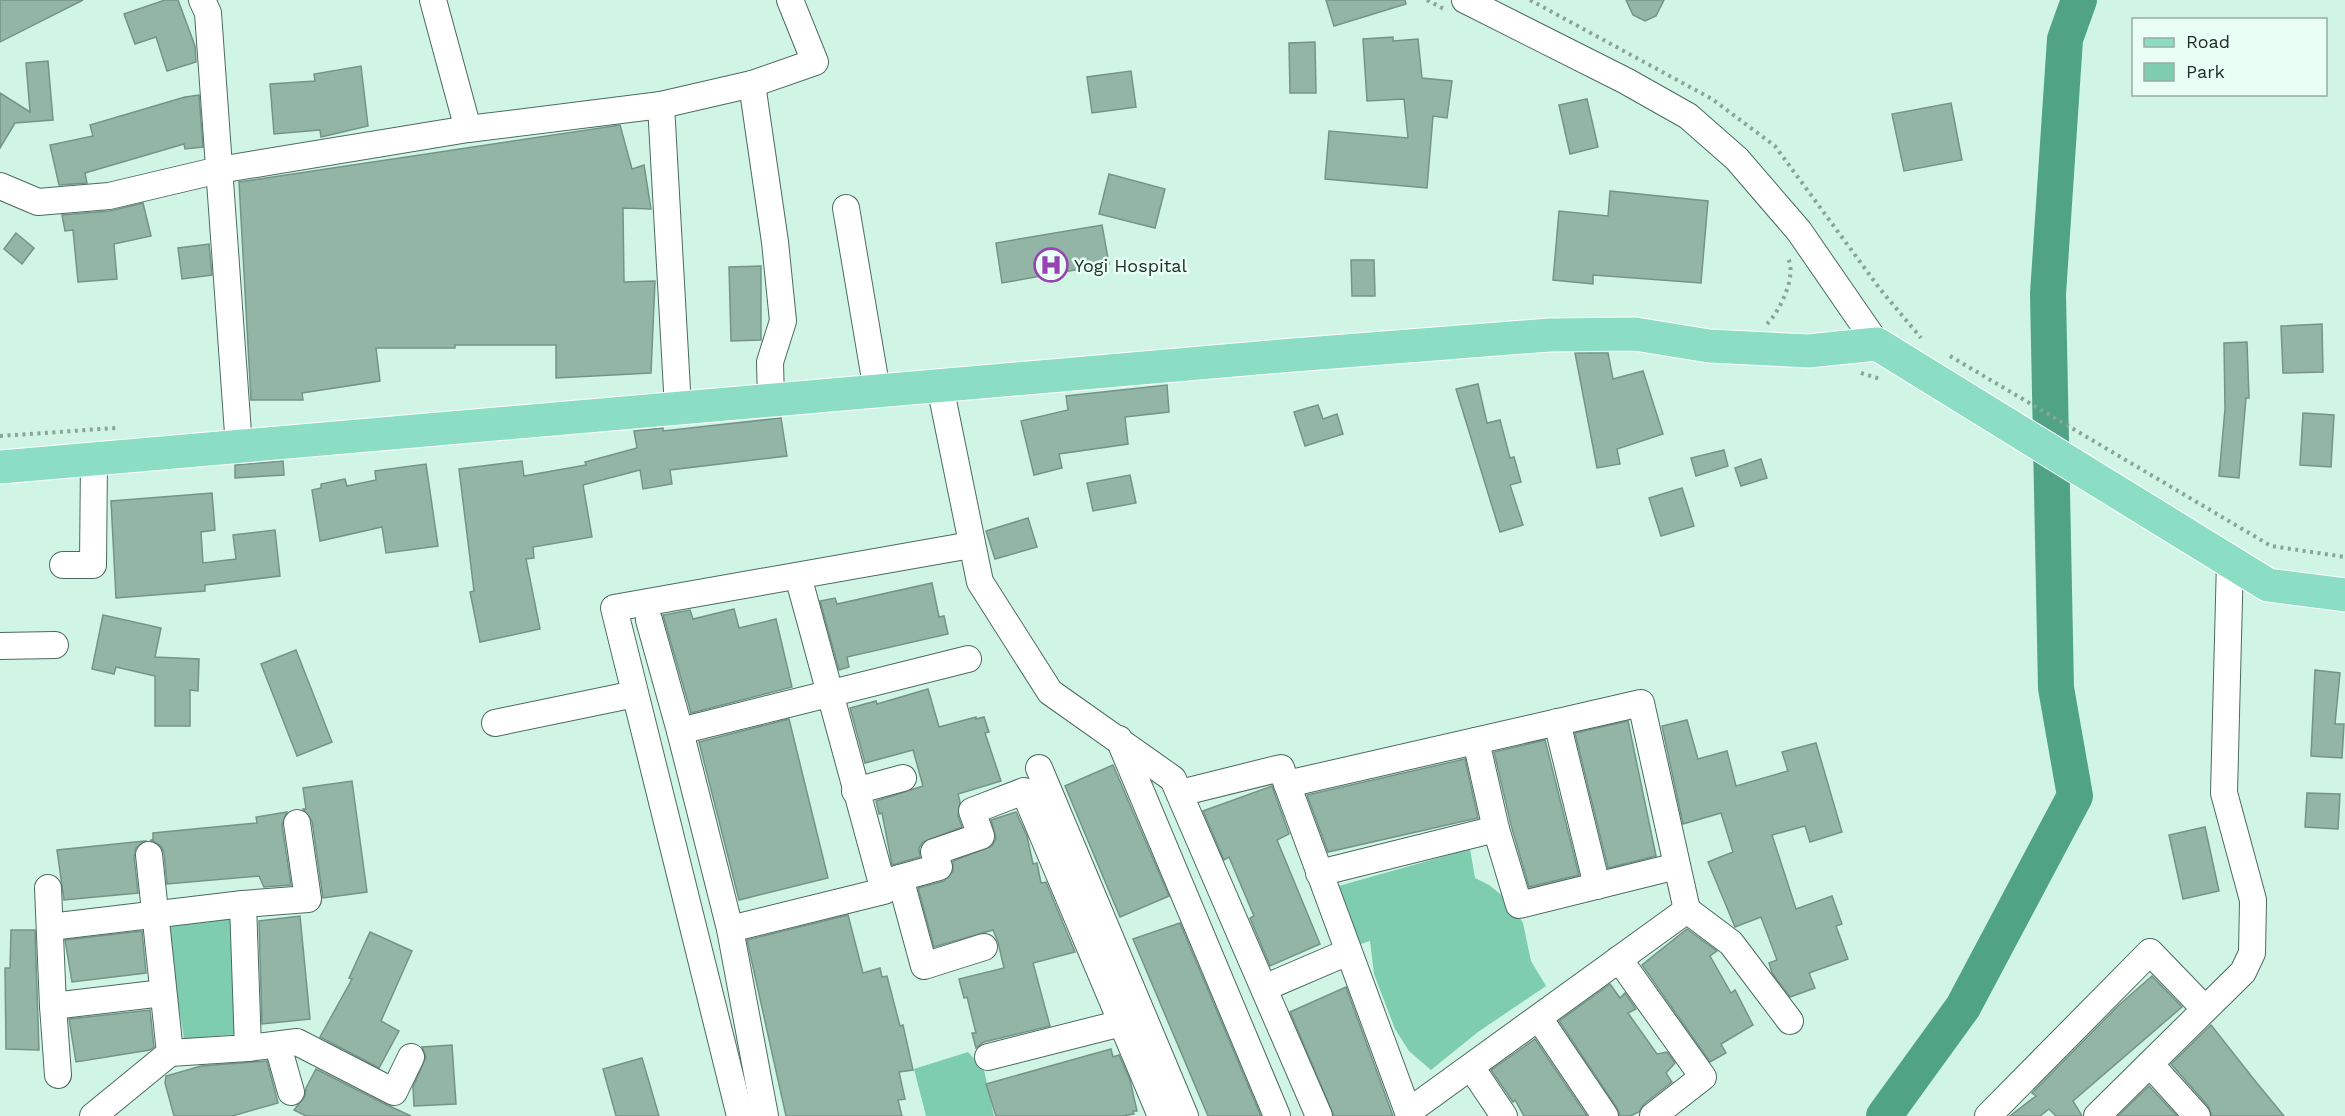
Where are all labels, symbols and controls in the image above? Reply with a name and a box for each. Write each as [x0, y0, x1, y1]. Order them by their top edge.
legend [2132, 18, 2327, 96]
text: Road [2186, 31, 2230, 52]
text: Park [2186, 61, 2225, 82]
hospital icon: Yogi Hospital [1033, 247, 1069, 283]
place label: Yogi Hospital [1074, 255, 1187, 276]

